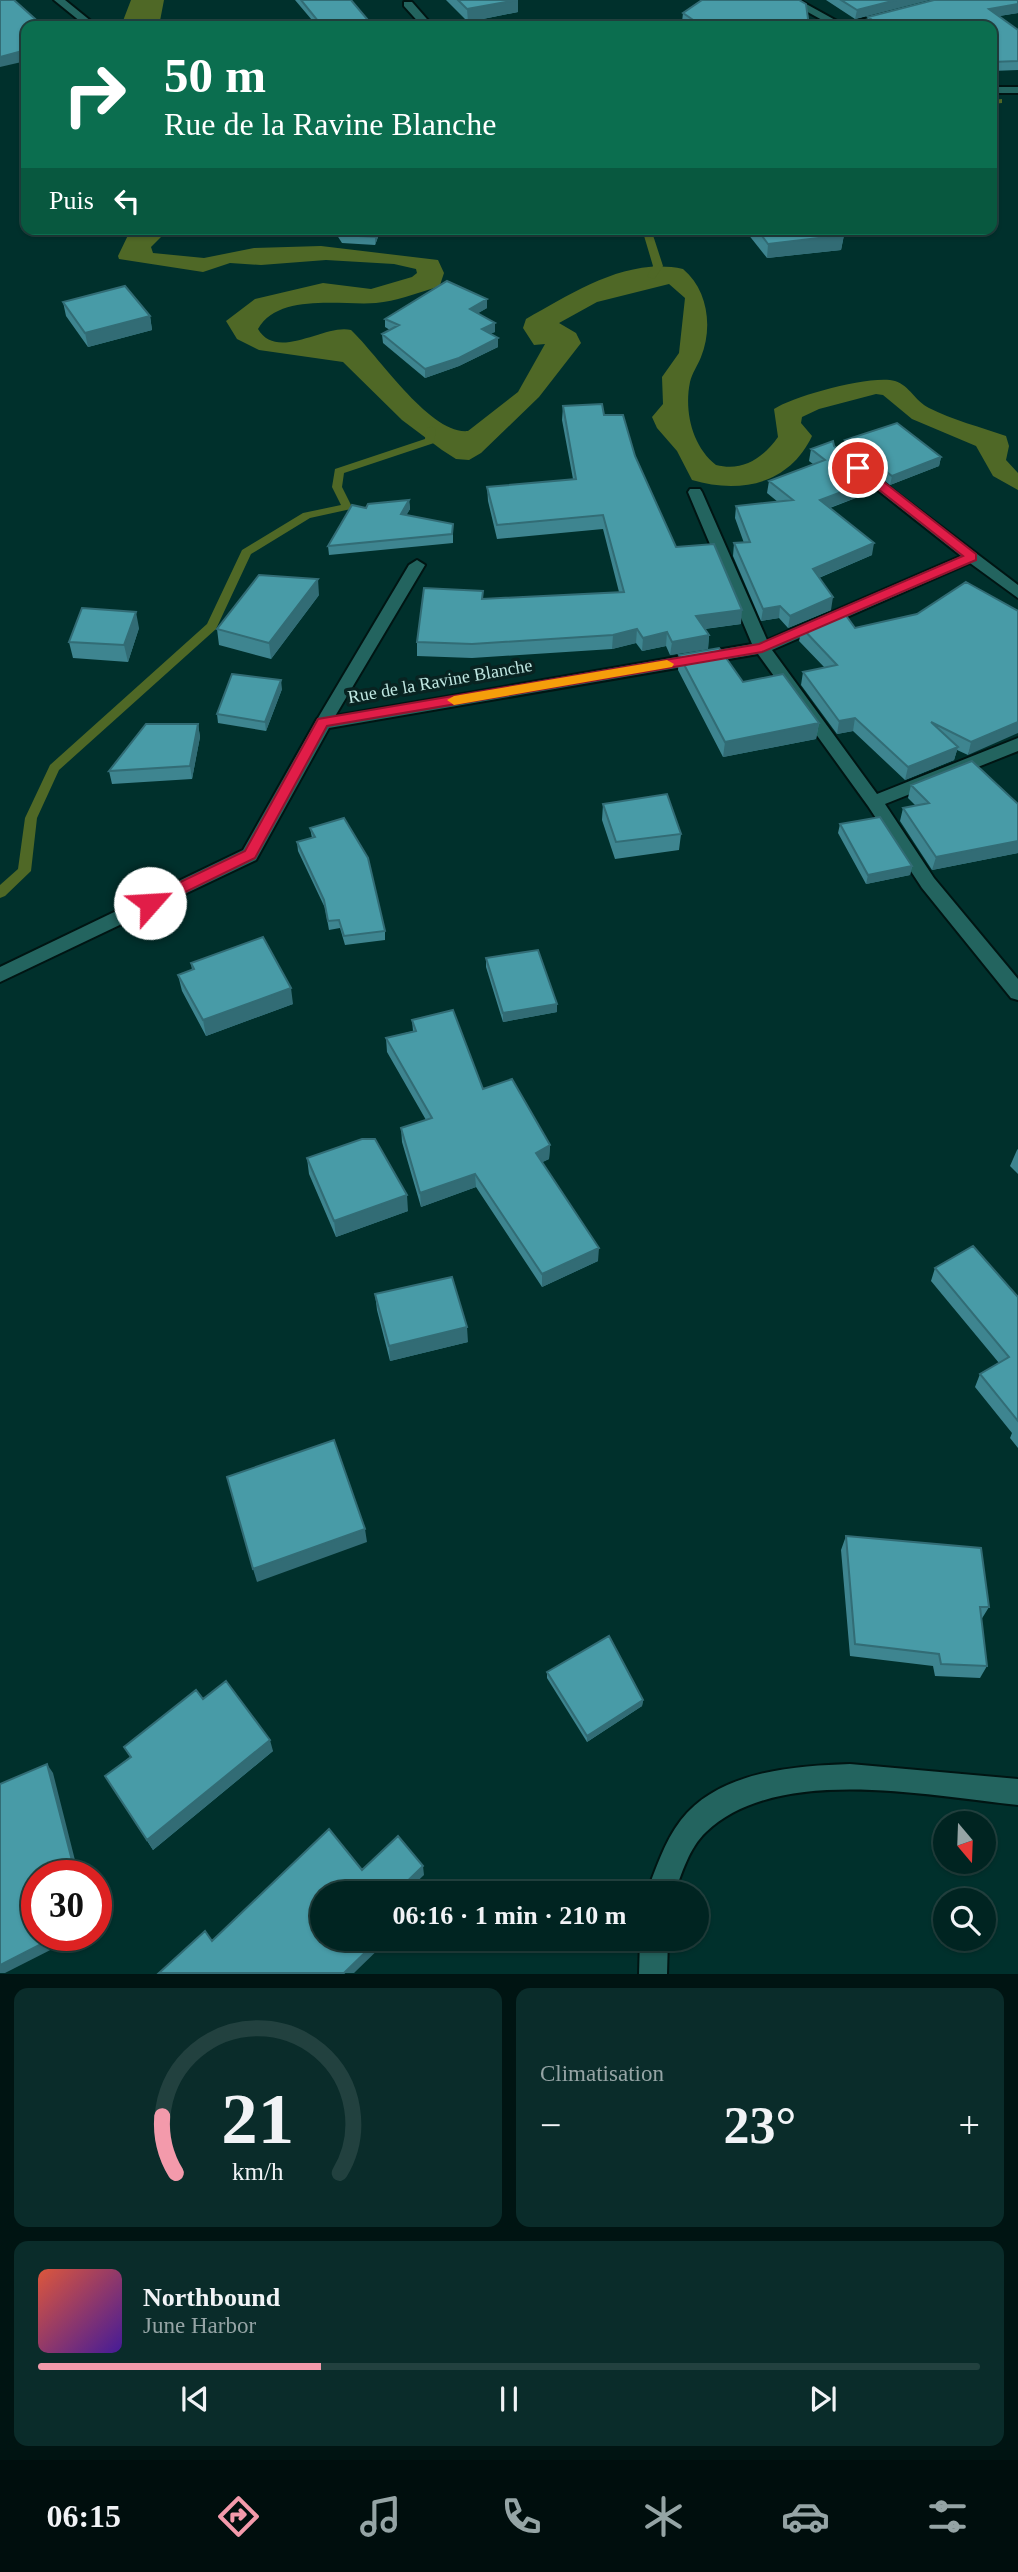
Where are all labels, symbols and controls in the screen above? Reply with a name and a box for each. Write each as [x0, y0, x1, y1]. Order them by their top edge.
text: 50 m [164, 48, 266, 103]
icon: right [49, 49, 140, 140]
text: Rue de la Ravine Blanche [164, 106, 496, 142]
icon: left [108, 182, 146, 220]
text: Puis [49, 186, 94, 215]
pin [828, 438, 888, 498]
icon: arrive [839, 449, 877, 487]
street label: Rue de la Ravine Blanche [346, 655, 534, 707]
position arrow [113, 866, 187, 940]
north arrow [933, 1811, 996, 1874]
map controls [933, 1811, 996, 1951]
speed limit sign: 30 [21, 1860, 112, 1951]
button: search [933, 1888, 996, 1951]
text: 06:16 · 1 min · 210 m [393, 1901, 627, 1930]
text: Climatisation [540, 2061, 664, 2086]
text: 21 [222, 2079, 294, 2160]
text: 23° [724, 2097, 796, 2154]
text: − [540, 2104, 561, 2146]
text: + [959, 2104, 980, 2146]
text: km/h [232, 2158, 284, 2185]
text: Northbound [143, 2283, 280, 2312]
text: June Harbor [143, 2313, 256, 2338]
icon: previous [176, 2380, 214, 2418]
icon: pause [490, 2380, 528, 2418]
icon: next [804, 2380, 842, 2418]
icon: directions [214, 2492, 263, 2541]
icon: music [356, 2492, 405, 2541]
icon: phone [497, 2492, 546, 2541]
icon: climate [639, 2492, 688, 2541]
icon: car [781, 2492, 830, 2541]
icon: filters [923, 2492, 972, 2541]
text: 06:15 [46, 2498, 121, 2534]

